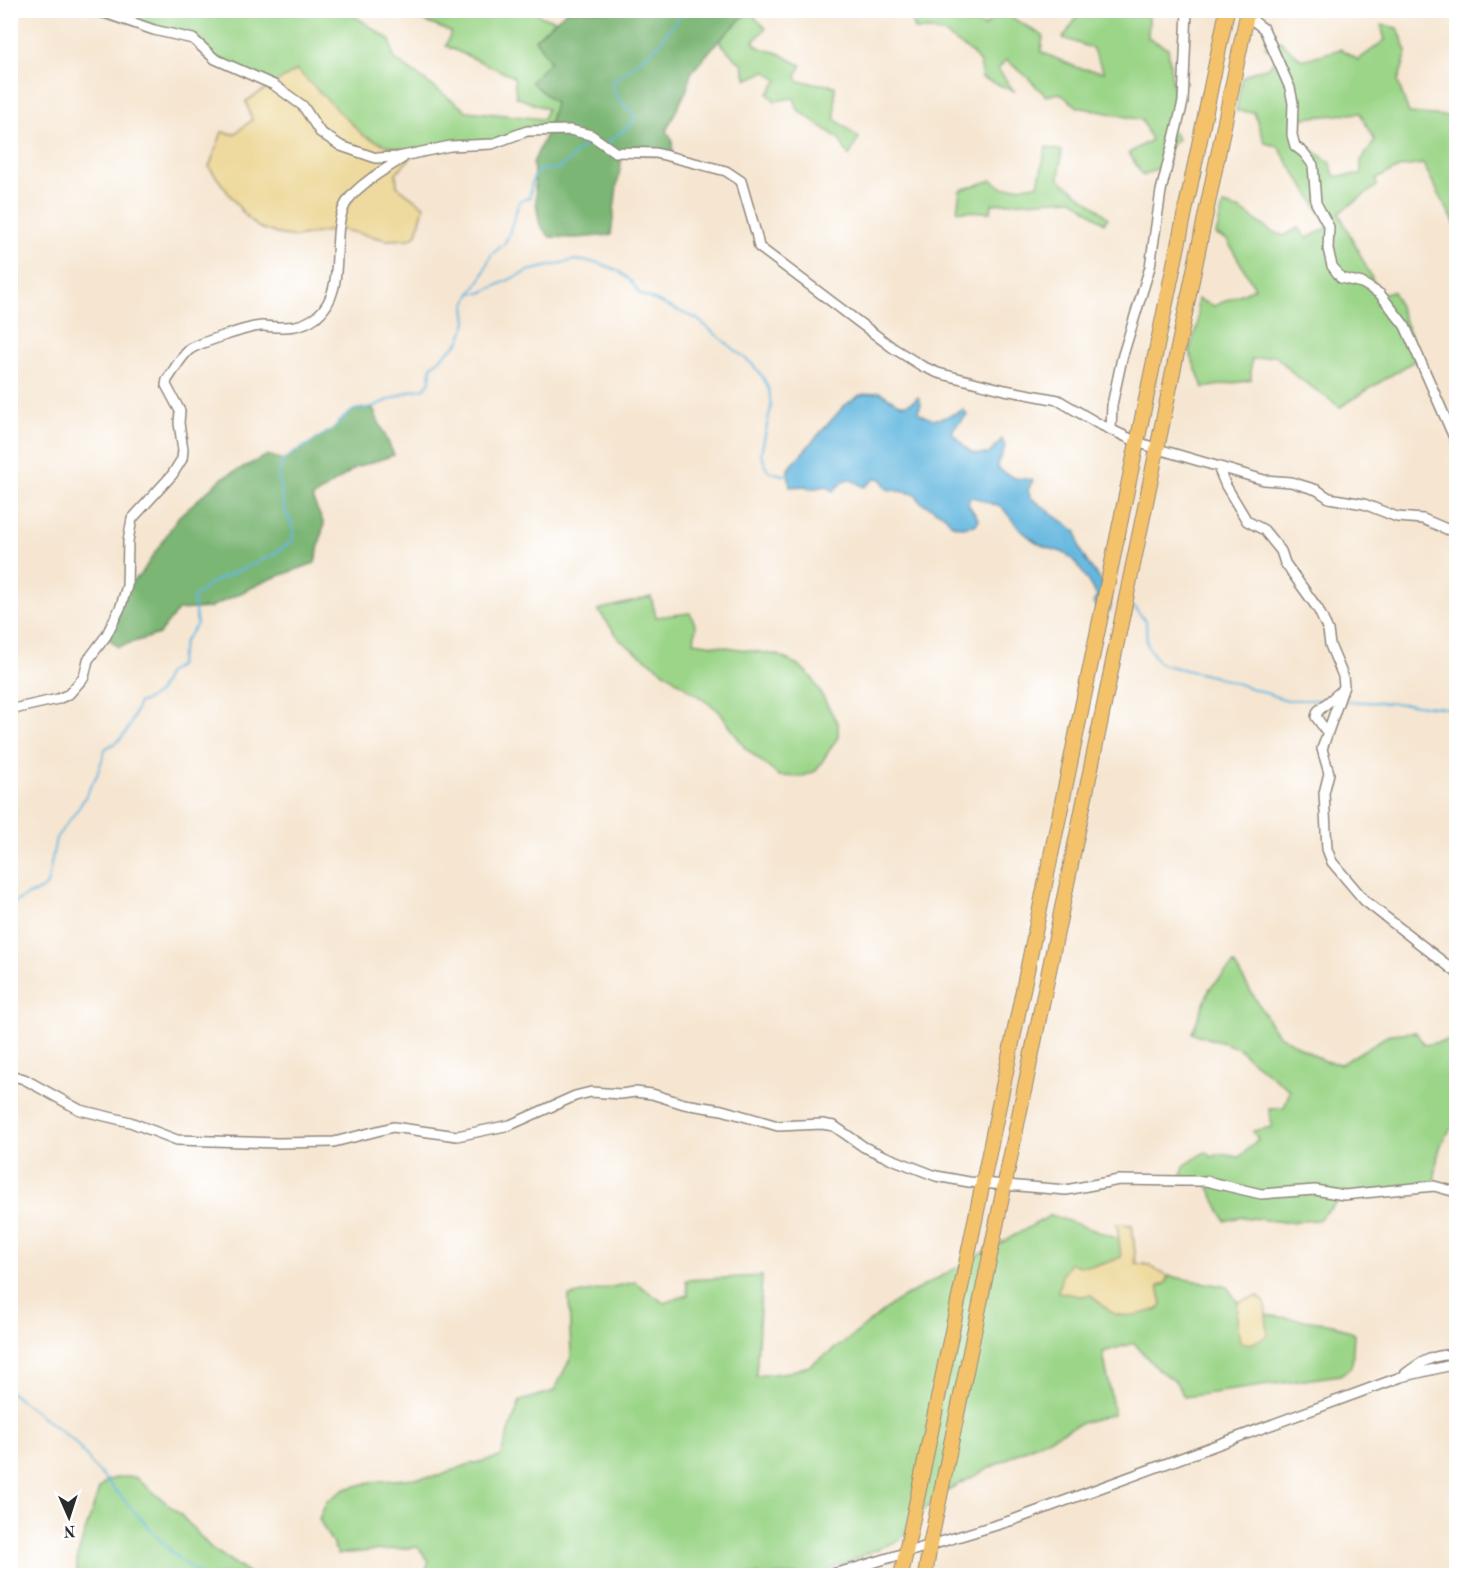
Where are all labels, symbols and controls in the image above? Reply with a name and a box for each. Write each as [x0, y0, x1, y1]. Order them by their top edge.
north arrow [39, 1487, 99, 1547]
text: N [62, 1522, 76, 1538]

